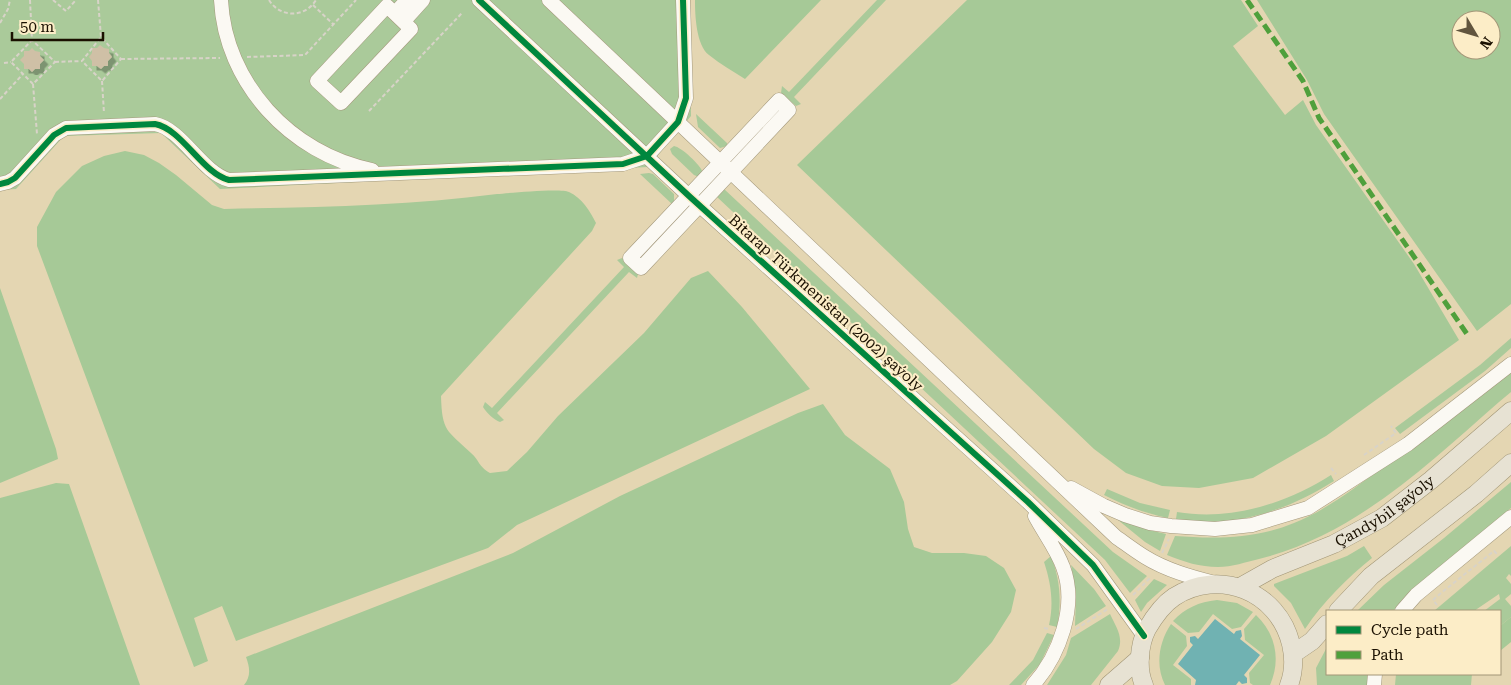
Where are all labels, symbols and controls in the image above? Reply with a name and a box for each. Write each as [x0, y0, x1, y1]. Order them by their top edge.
scale bar [12, 10, 104, 42]
north arrow [1451, 10, 1501, 60]
text: 50 m [20, 18, 55, 36]
text: N [1476, 34, 1496, 52]
street label: Bitarap Türkmenistan (2002) şaýoly [725, 211, 927, 395]
street label: Çandybil şaýoly [1332, 472, 1438, 551]
legend [1326, 610, 1501, 675]
text: Cycle path [1371, 621, 1449, 639]
text: Path [1371, 646, 1404, 664]

